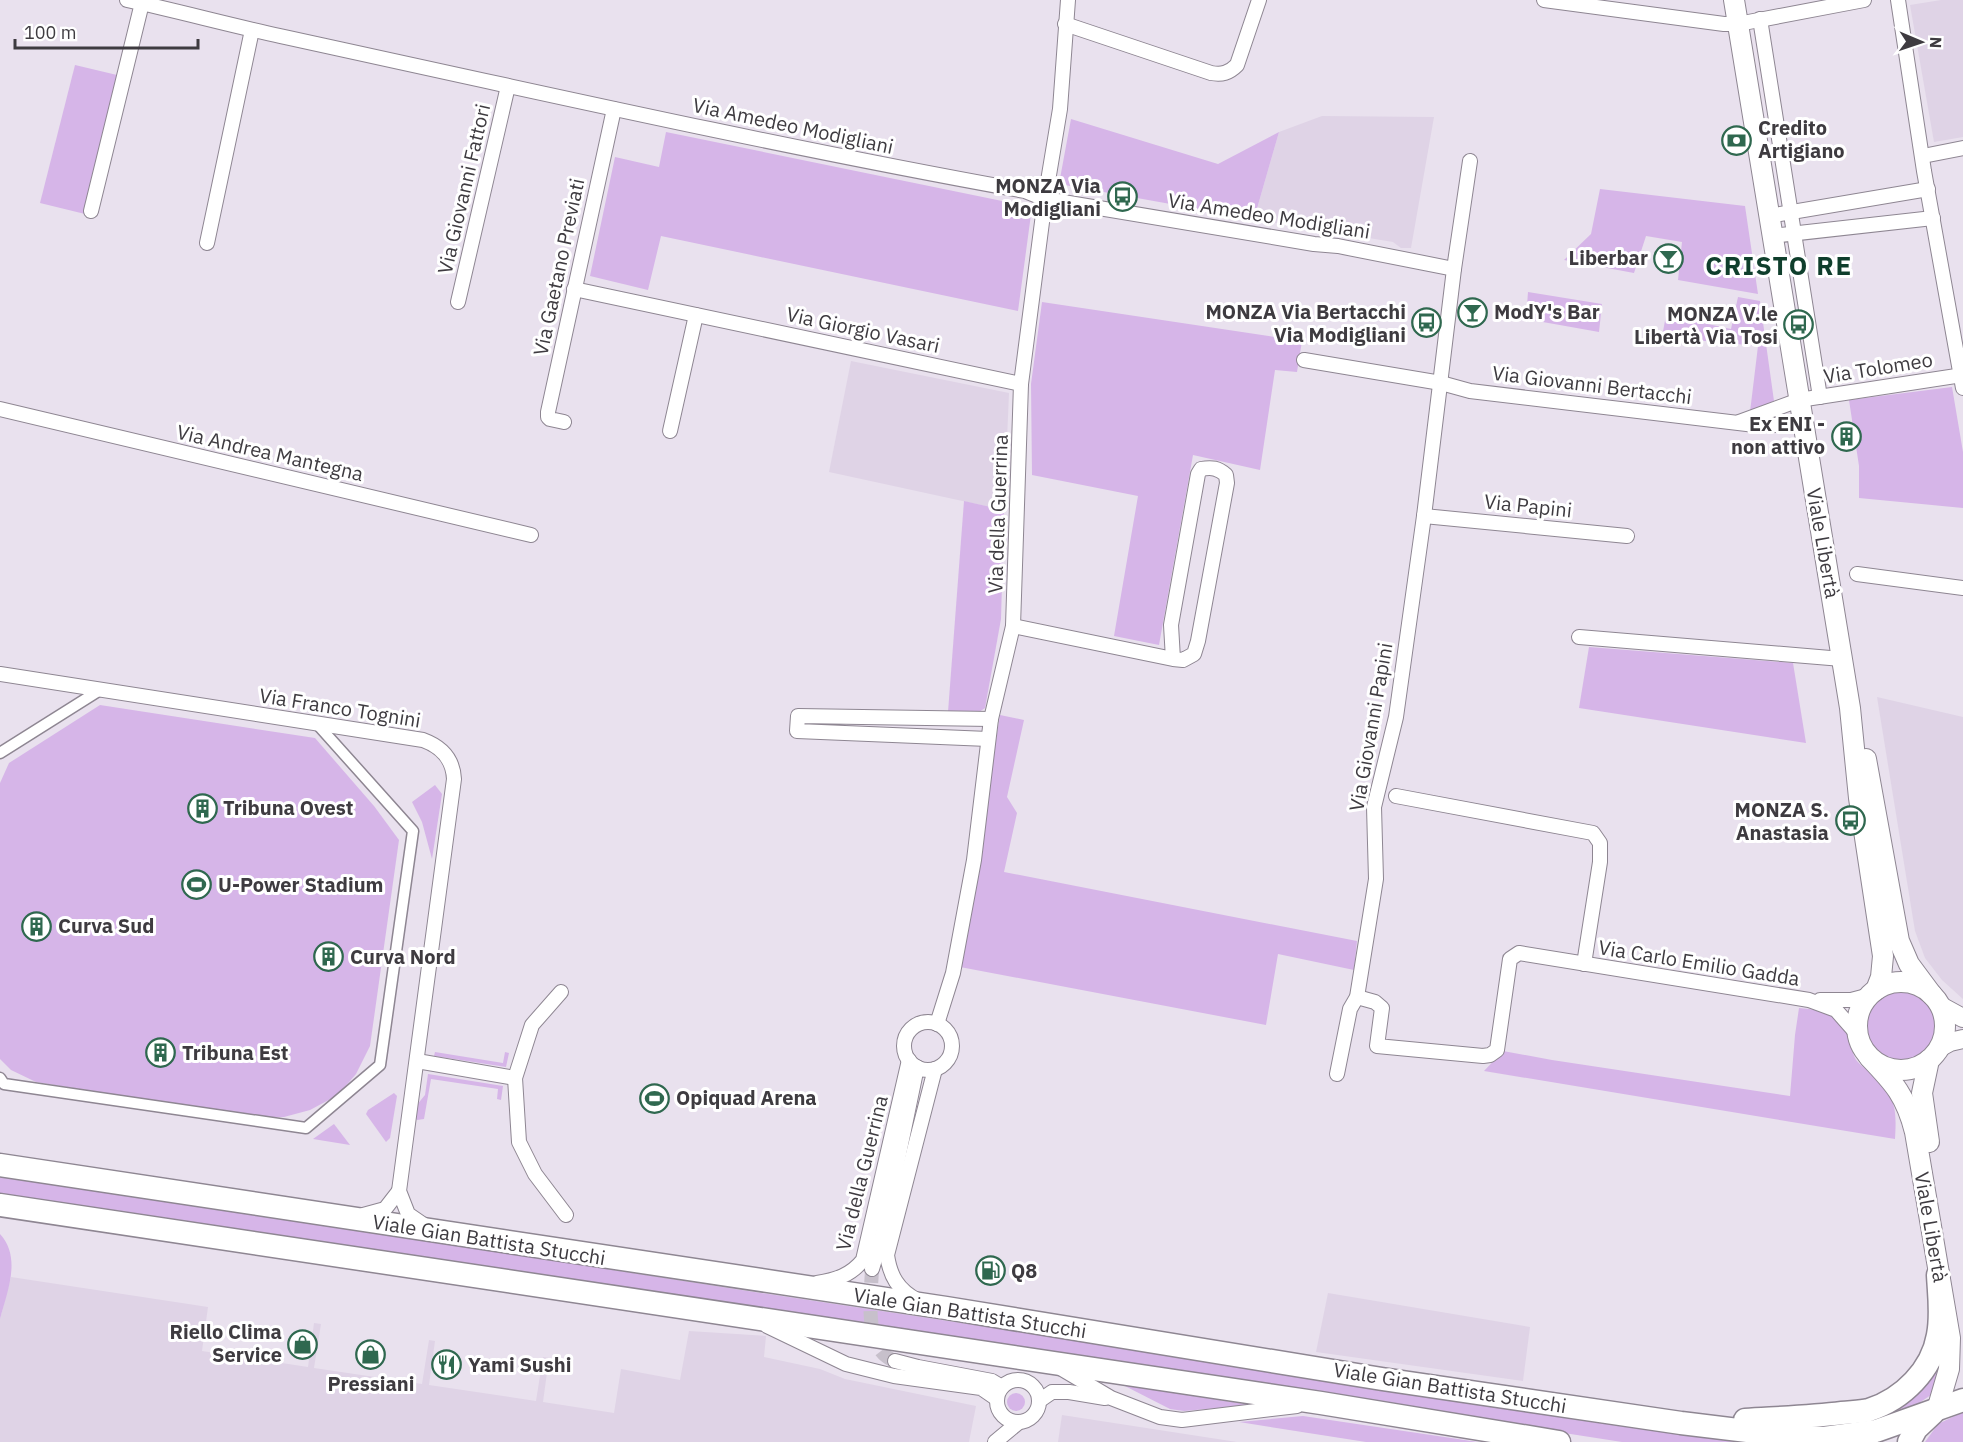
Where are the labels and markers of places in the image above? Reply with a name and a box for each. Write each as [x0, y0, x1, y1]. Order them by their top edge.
place label: Credito Artigiano [1758, 114, 1845, 164]
bank icon: Credito Artigiano [1721, 124, 1753, 156]
place label: MONZA Via Modigliani [995, 172, 1101, 222]
bus stop icon: MONZA Via Modigliani [1106, 181, 1138, 213]
bar icon: Liberbar [1653, 242, 1685, 274]
place label: Liberbar [1569, 244, 1648, 271]
bar icon: ModY's Bar [1457, 296, 1489, 328]
place label: MONZA Via Bertacchi Via Modigliani [1205, 298, 1406, 348]
place label: ModY's Bar [1494, 298, 1600, 325]
place label: MONZA V.le Libertà Via Tosi [1634, 300, 1778, 350]
bus stop icon: MONZA Via Bertacchi Via Modigliani [1411, 307, 1443, 339]
bus stop icon: MONZA V.le Libertà Via Tosi [1783, 309, 1815, 341]
place label: Ex ENI - non attivo [1731, 410, 1825, 460]
building icon: Ex ENI - non attivo [1830, 420, 1862, 452]
building icon: Tribuna Ovest [186, 792, 218, 824]
place label: Tribuna Ovest [223, 794, 353, 821]
place label: MONZA S. Anastasia [1735, 796, 1829, 846]
bus stop icon: MONZA S. Anastasia [1834, 805, 1866, 837]
sports icon: U-Power Stadium [181, 869, 213, 901]
place label: U-Power Stadium [218, 871, 384, 898]
building icon: Curva Sud [21, 910, 53, 942]
place label: Curva Sud [58, 912, 154, 939]
building icon: Curva Nord [313, 941, 345, 973]
place label: Curva Nord [350, 943, 456, 970]
building icon: Tribuna Est [145, 1037, 177, 1069]
place label: Tribuna Est [182, 1039, 288, 1066]
sports icon: Opiquad Arena [639, 1082, 671, 1114]
place label: Opiquad Arena [676, 1084, 817, 1111]
fuel station icon: Q8 [974, 1255, 1006, 1287]
place label: Q8 [1011, 1257, 1037, 1284]
place label: Riello Clima Service [170, 1318, 282, 1368]
shop icon: Riello Clima Service [287, 1328, 319, 1360]
shop icon: Pressiani [355, 1338, 387, 1370]
restaurant icon: Yami Sushi [431, 1349, 463, 1381]
place label: Yami Sushi [468, 1351, 572, 1378]
place label: Pressiani [328, 1370, 414, 1397]

